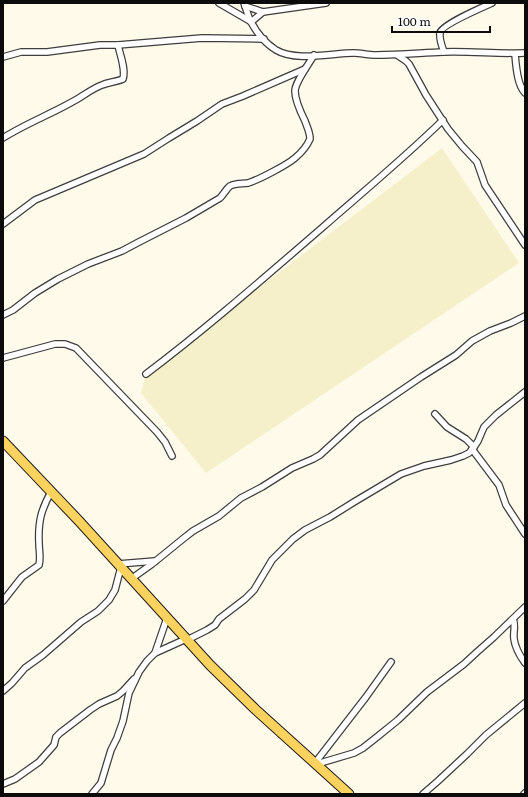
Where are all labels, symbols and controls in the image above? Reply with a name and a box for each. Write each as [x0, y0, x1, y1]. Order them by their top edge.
scale bar [392, 8, 490, 34]
text: 100 m [398, 12, 431, 30]

